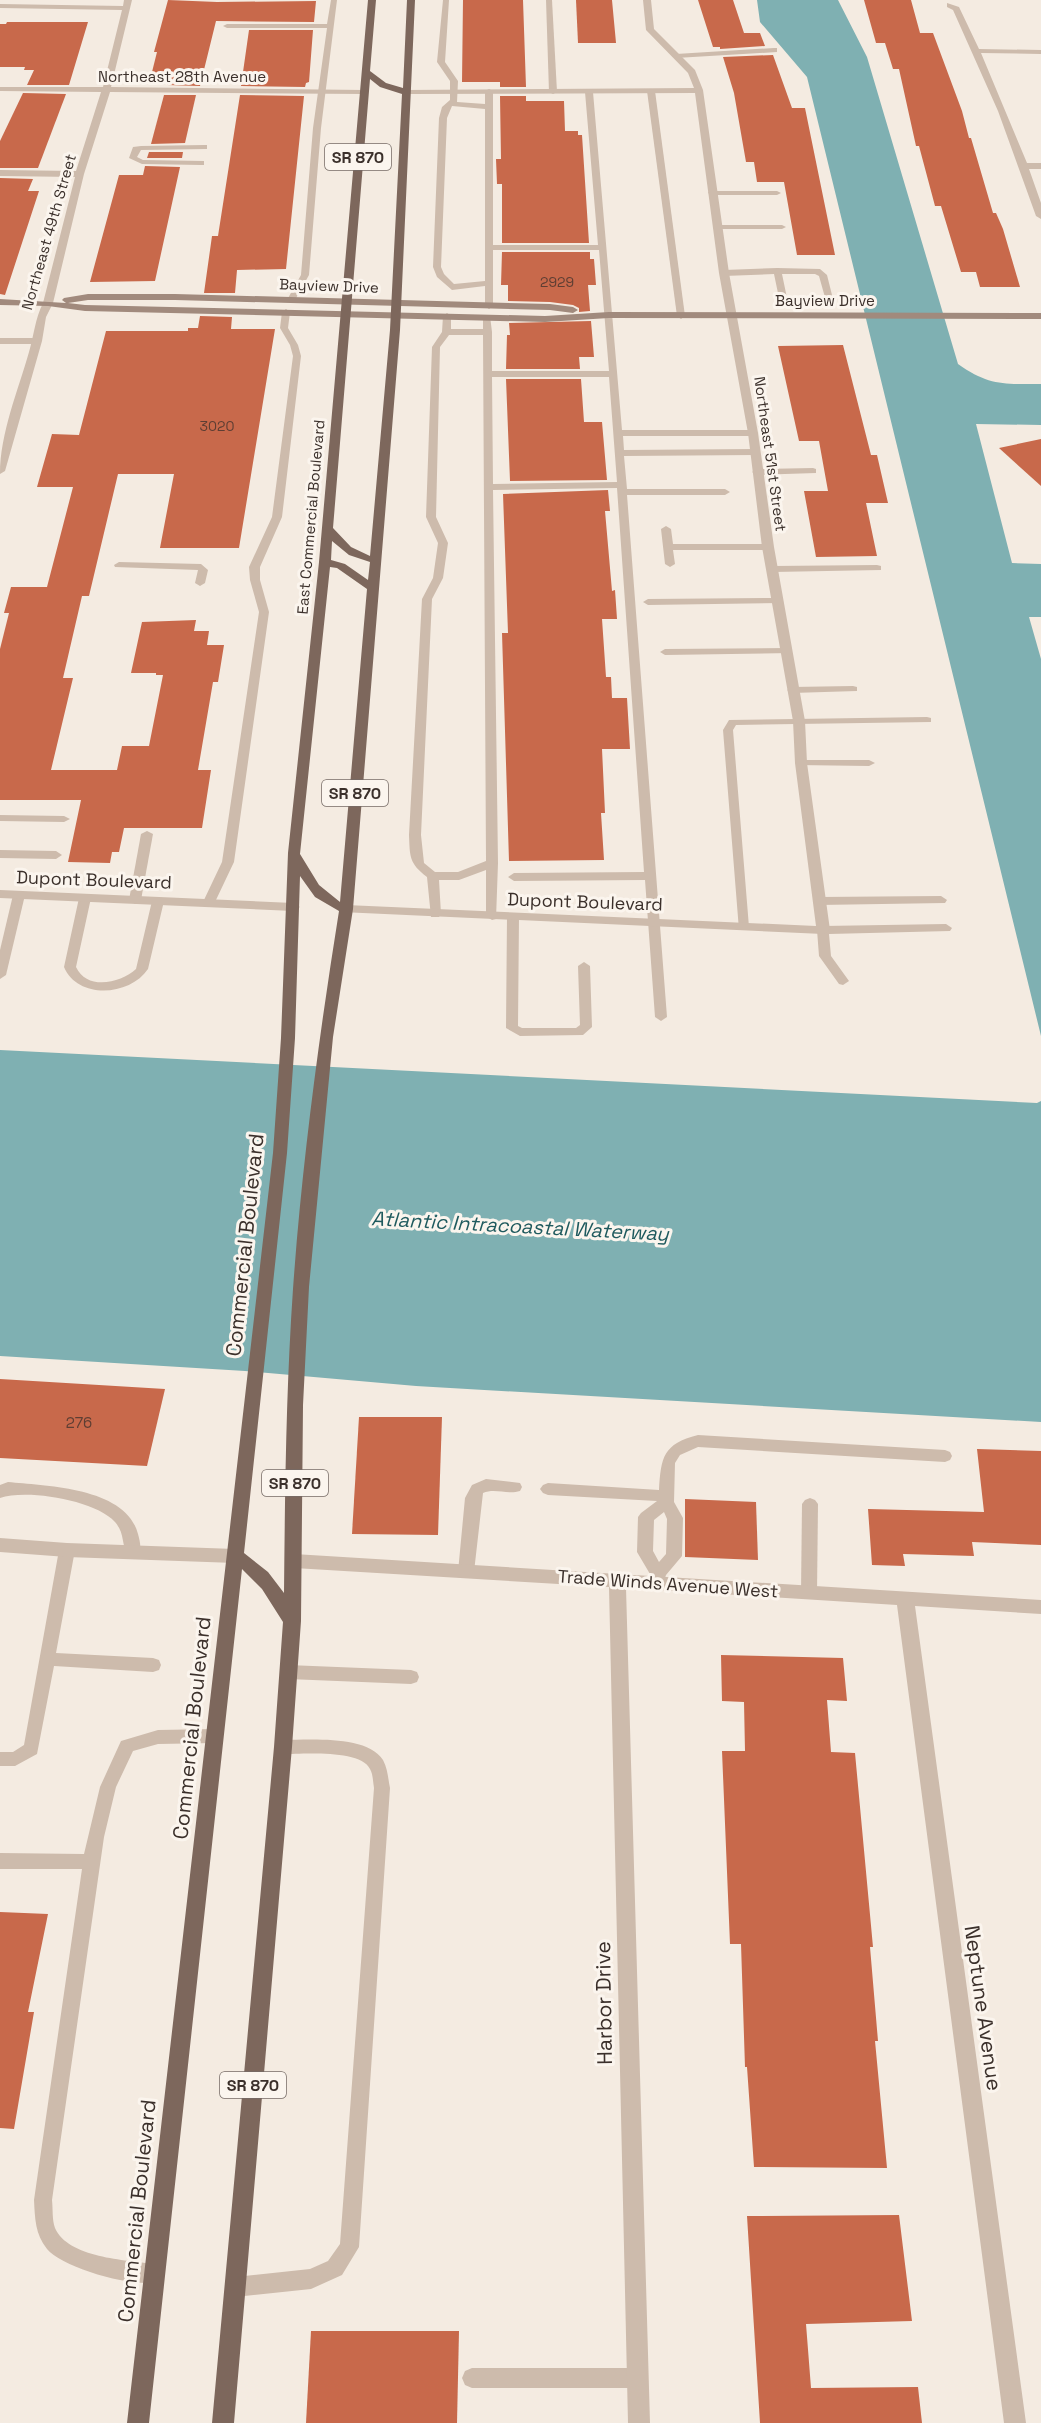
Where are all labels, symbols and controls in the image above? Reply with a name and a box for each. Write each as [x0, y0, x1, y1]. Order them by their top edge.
street label: Northeast 28th Avenue [98, 67, 266, 86]
road number: SR 870 [325, 144, 391, 170]
street label: Northeast 49th Street [17, 152, 80, 312]
house number: 2929 [540, 273, 574, 291]
street label: Bayview Drive [279, 274, 379, 297]
street label: Bayview Drive [775, 291, 875, 310]
street label: Northeast 51st Street [750, 375, 791, 533]
house number: 3020 [200, 417, 234, 435]
street label: East Commercial Boulevard [293, 419, 328, 615]
road number: SR 870 [322, 780, 388, 806]
street label: Dupont Boulevard [16, 865, 172, 894]
street label: Dupont Boulevard [507, 887, 663, 916]
street label: Commercial Boulevard [219, 1132, 270, 1358]
water label: Atlantic Intracoastal Waterway [371, 1205, 671, 1247]
house number: 276 [66, 1413, 92, 1432]
road number: SR 870 [262, 1470, 328, 1496]
street label: Trade Winds Avenue West [557, 1564, 779, 1603]
street label: Commercial Boulevard [166, 1615, 217, 1841]
street label: Neptune Avenue [959, 1924, 1008, 2092]
street label: Harbor Drive [589, 1941, 618, 2065]
road number: SR 870 [220, 2072, 286, 2098]
street label: Commercial Boulevard [111, 2098, 162, 2324]

